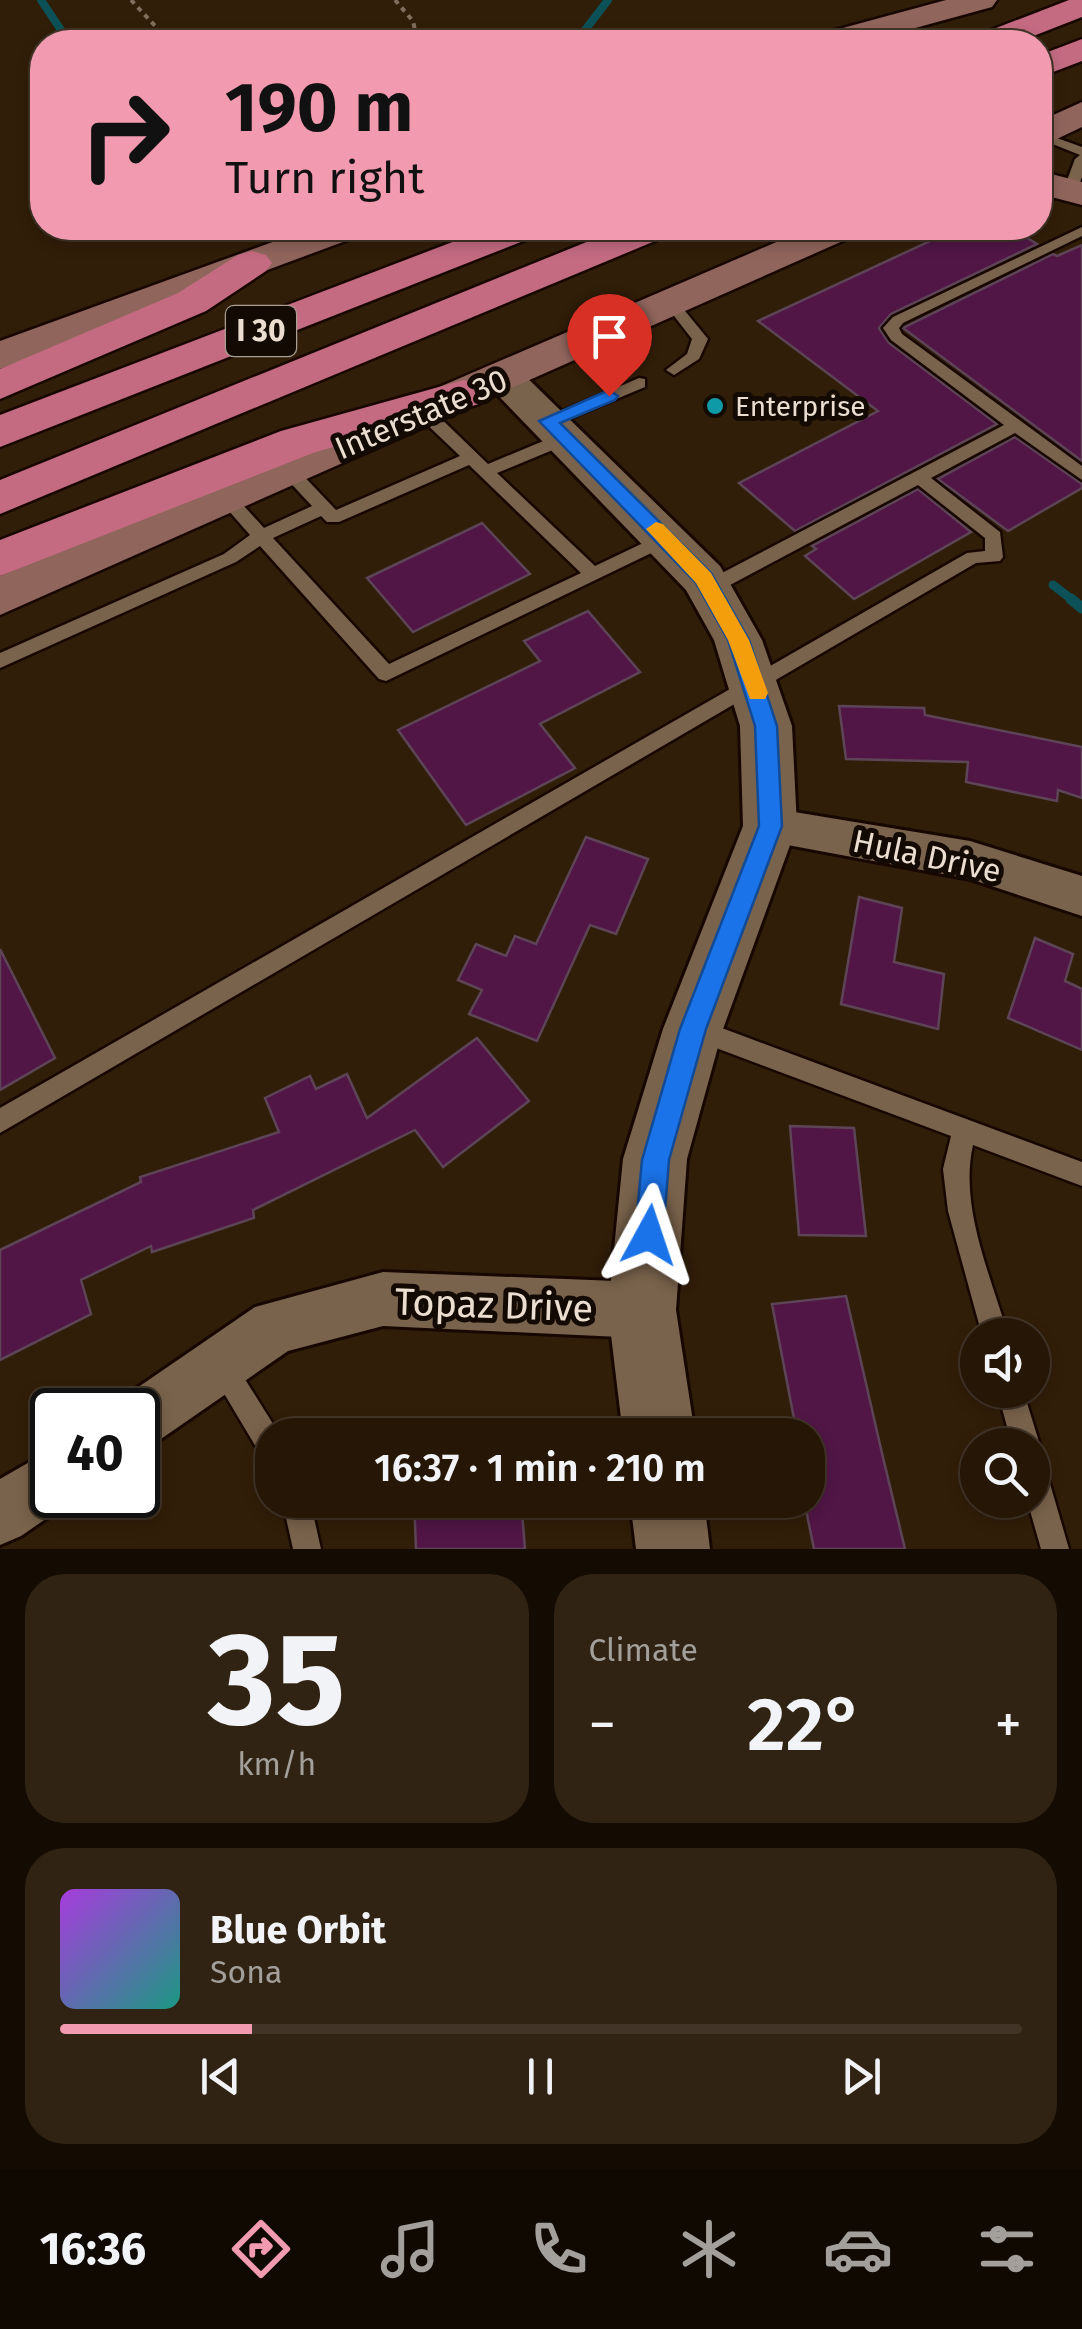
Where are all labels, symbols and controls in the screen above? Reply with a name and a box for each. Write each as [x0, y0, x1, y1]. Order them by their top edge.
text: 190 m [225, 66, 413, 150]
icon: right [60, 70, 190, 200]
text: Turn right [225, 151, 424, 205]
pin [567, 294, 652, 397]
road number: I 30 [226, 306, 296, 356]
icon: arrive [582, 309, 637, 364]
street label: Interstate 30 [329, 361, 513, 467]
place label: Enterprise [735, 390, 866, 423]
marker: Enterprise [704, 395, 726, 417]
street label: Hula Drive [849, 822, 1005, 890]
position arrow [597, 1183, 701, 1287]
street label: Topaz Drive [394, 1279, 594, 1331]
map controls [960, 1318, 1050, 1518]
button: sound [960, 1318, 1050, 1408]
speed limit sign: 40 [30, 1388, 160, 1518]
button: search [960, 1428, 1050, 1518]
text: 16:37 · 1 min · 210 m [374, 1445, 706, 1491]
text: 35 [208, 1602, 345, 1758]
text: Climate [589, 1631, 698, 1669]
text: 22° [747, 1680, 863, 1770]
text: − [589, 1692, 616, 1758]
text: + [995, 1692, 1022, 1758]
text: km/h [237, 1745, 316, 1783]
text: Blue Orbit [210, 1907, 386, 1953]
text: Sona [210, 1953, 282, 1991]
icon: previous [193, 2049, 248, 2104]
icon: pause [513, 2049, 568, 2104]
icon: next [834, 2049, 889, 2104]
icon: directions [226, 2214, 296, 2284]
icon: music [375, 2214, 445, 2284]
icon: phone [524, 2214, 594, 2284]
icon: climate [674, 2214, 744, 2284]
icon: car [823, 2214, 893, 2284]
icon: filters [972, 2214, 1042, 2284]
text: 16:36 [40, 2222, 146, 2276]

